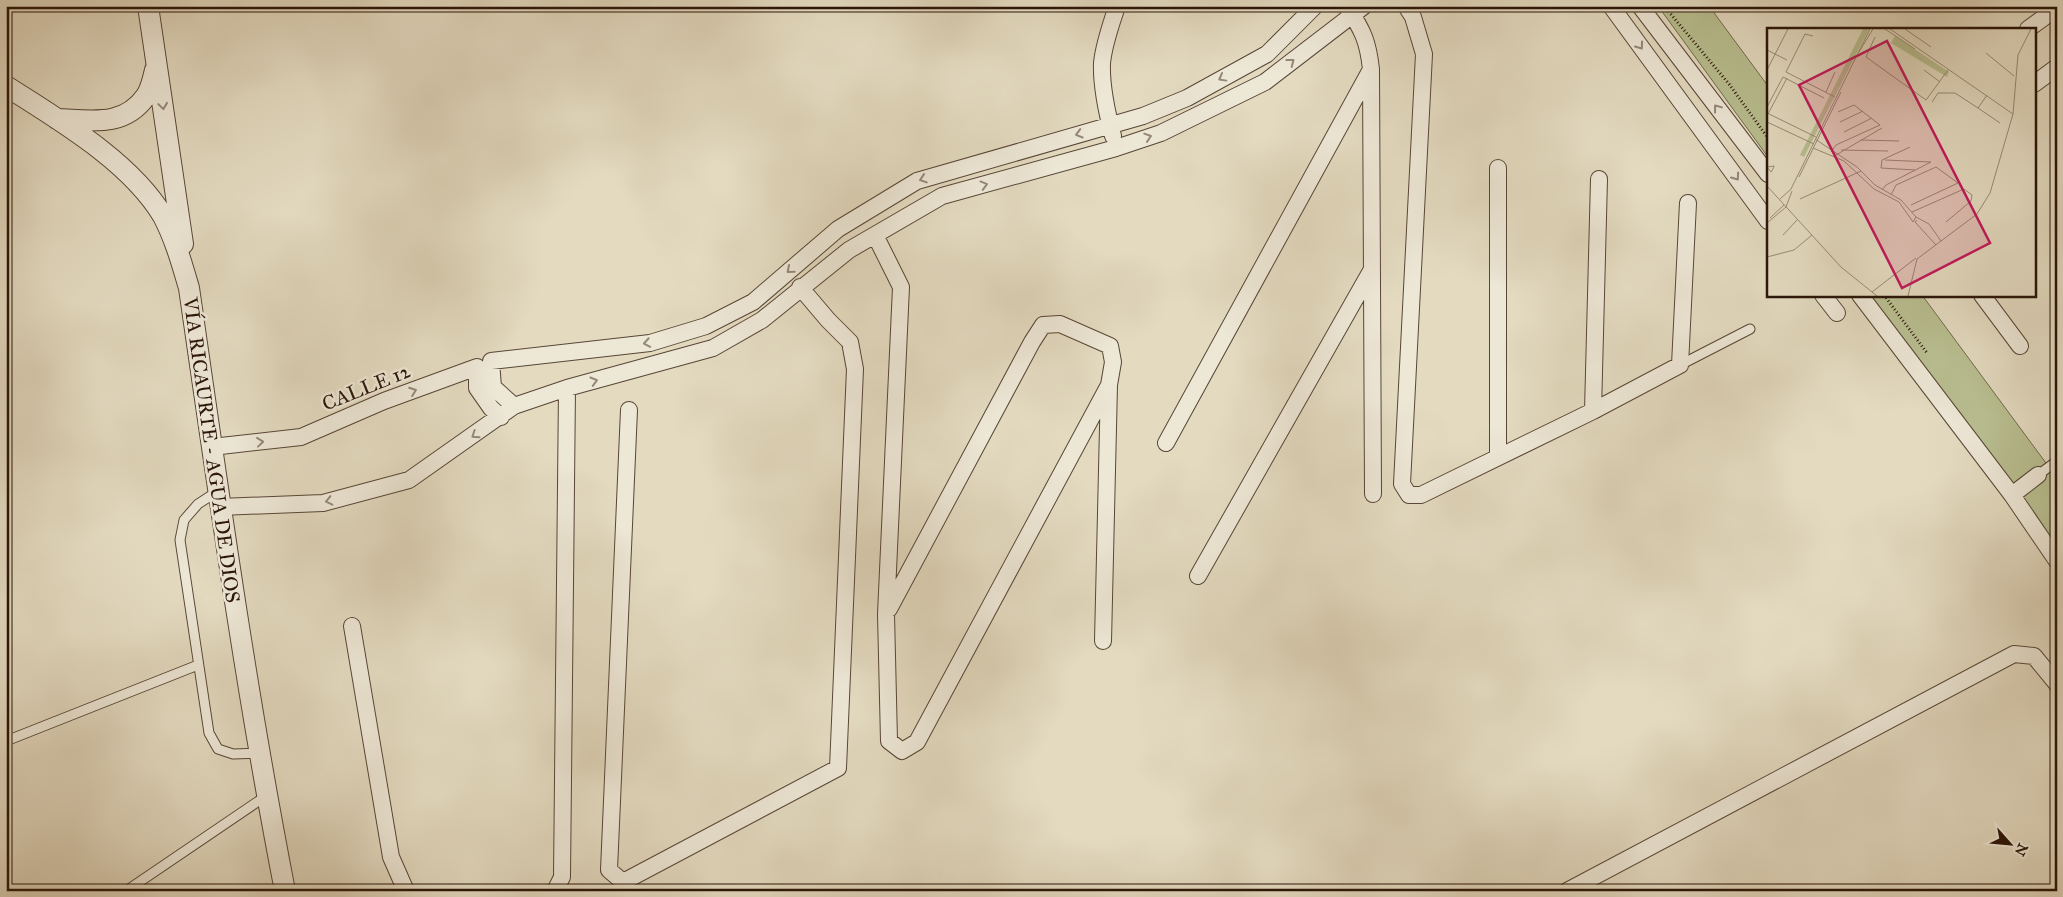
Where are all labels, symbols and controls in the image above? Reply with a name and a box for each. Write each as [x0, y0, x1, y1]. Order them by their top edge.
inset map [1767, 28, 2036, 296]
one-way arrow [1634, 40, 1643, 50]
one-way arrow [1285, 59, 1295, 68]
one-way arrow [1218, 72, 1227, 82]
one-way arrow [157, 102, 167, 111]
one-way arrow [1714, 104, 1723, 114]
one-way arrow [1075, 128, 1084, 139]
one-way arrow [1143, 133, 1152, 143]
one-way arrow [1730, 171, 1738, 180]
one-way arrow [919, 174, 928, 184]
one-way arrow [979, 180, 988, 190]
one-way arrow [786, 265, 795, 274]
street label: VÍA RICAURTE - AGUA DE DIOS [179, 294, 247, 604]
one-way arrow [643, 338, 652, 348]
street label: CALLE 12 [318, 358, 414, 416]
one-way arrow [590, 376, 598, 387]
one-way arrow [408, 387, 417, 397]
one-way arrow [471, 429, 481, 438]
one-way arrow [257, 437, 265, 448]
one-way arrow [324, 495, 333, 506]
north arrow [1986, 820, 2036, 870]
text: N [2011, 841, 2031, 859]

